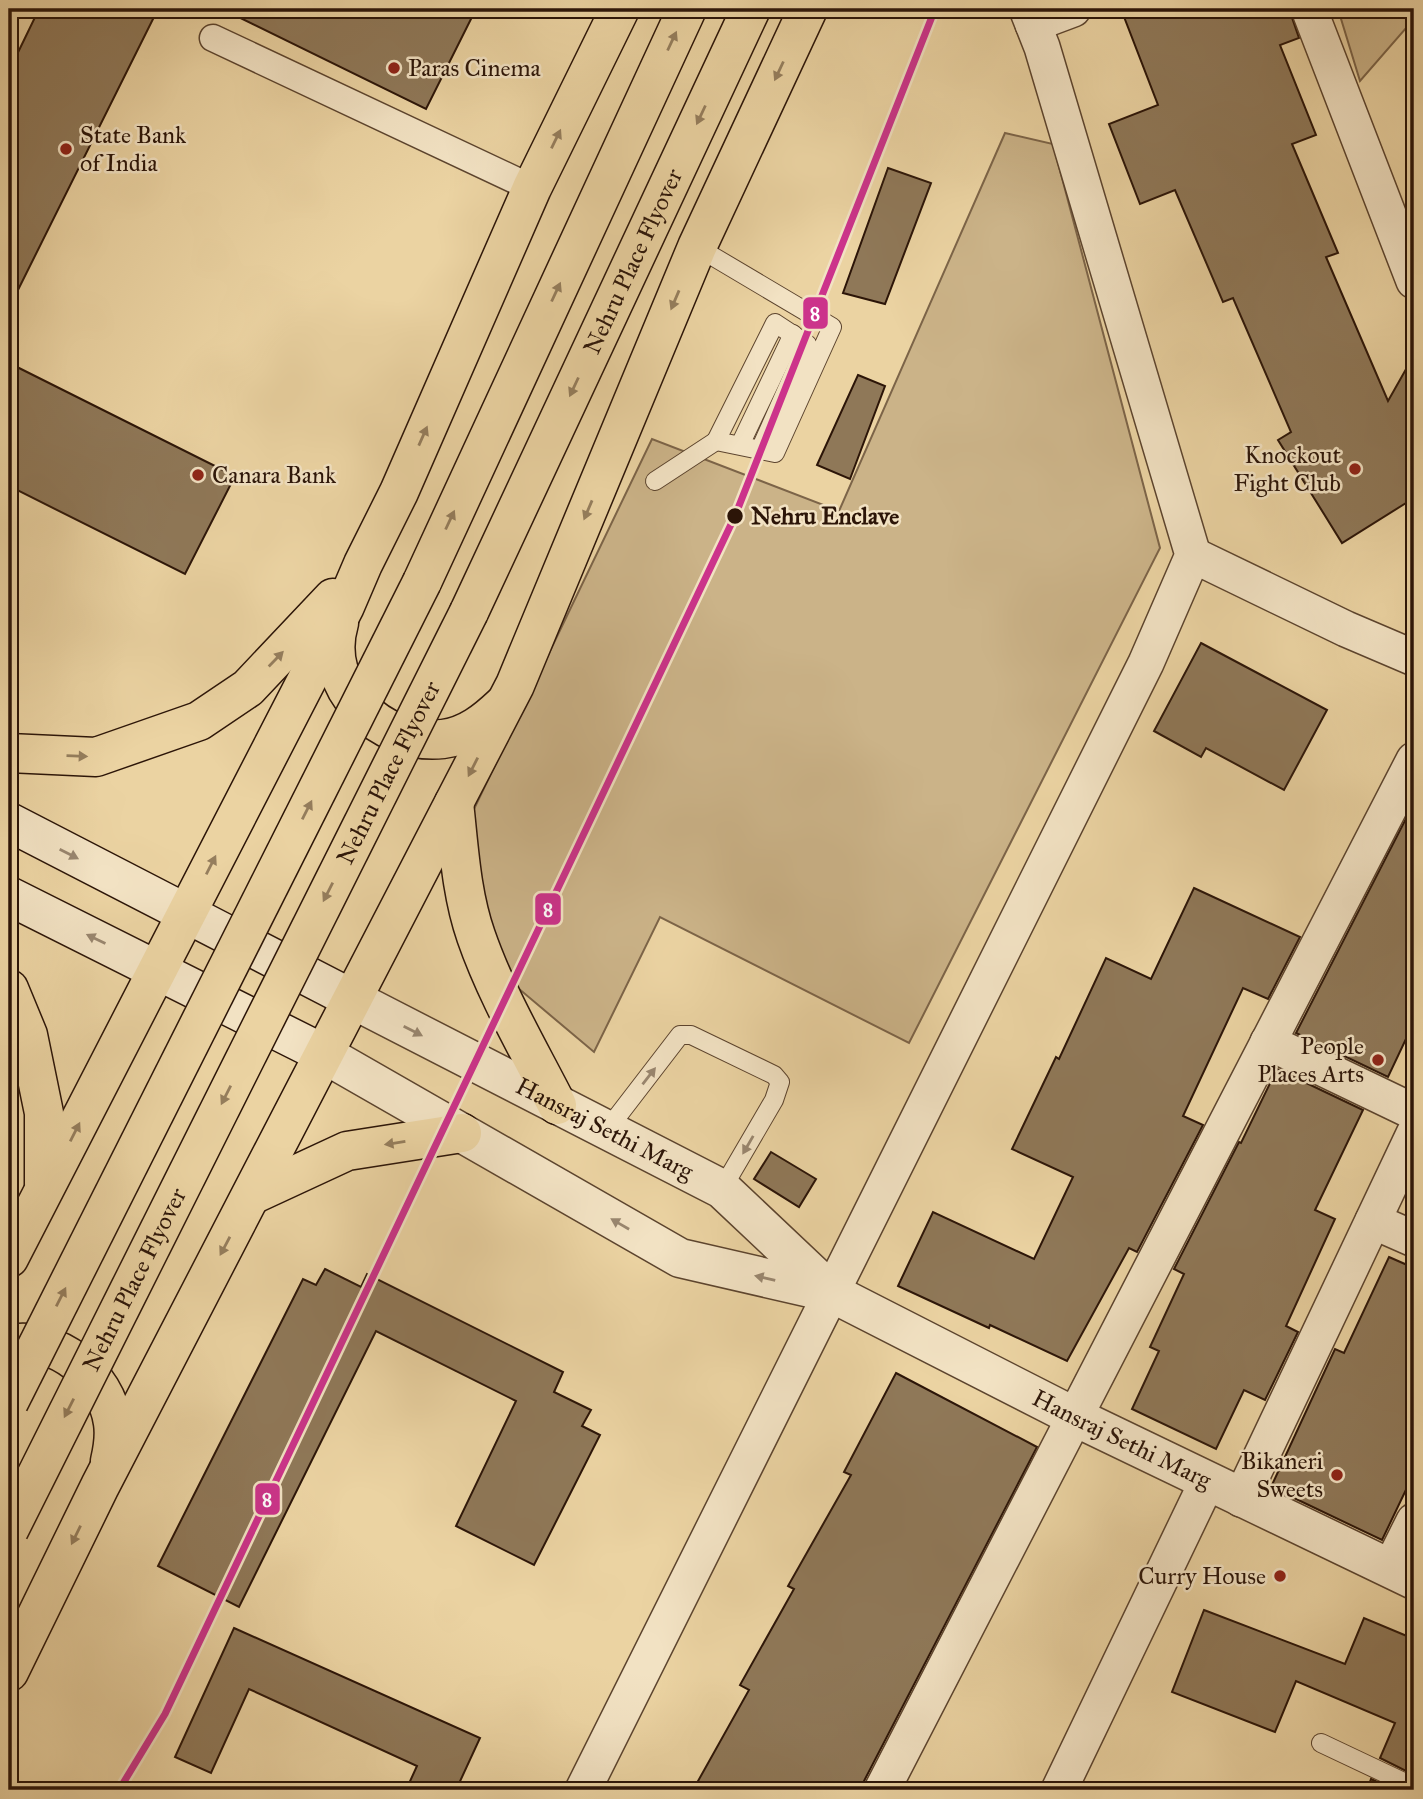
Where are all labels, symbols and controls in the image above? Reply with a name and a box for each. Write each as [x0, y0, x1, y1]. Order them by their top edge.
one-way arrow [667, 31, 678, 51]
place label: Paras Cinema [408, 53, 542, 83]
marker: Paras Cinema [386, 60, 402, 76]
one-way arrow [774, 60, 785, 81]
one-way arrow [696, 105, 707, 125]
place label: State Bank of India [80, 120, 187, 178]
one-way arrow [551, 129, 562, 149]
marker: State Bank of India [58, 141, 74, 157]
street label: Nehru Place Flyover [577, 164, 689, 359]
one-way arrow [551, 281, 562, 302]
one-way arrow [669, 290, 681, 310]
line badge: 8 [802, 296, 829, 330]
text: 8 [810, 302, 820, 325]
one-way arrow [568, 377, 579, 398]
one-way arrow [417, 426, 429, 446]
place label: Knockout Fight Club [1233, 440, 1341, 498]
place label: Canara Bank [212, 460, 337, 490]
marker: Knockout Fight Club [1347, 461, 1363, 477]
marker: Canara Bank [190, 467, 206, 483]
one-way arrow [582, 500, 594, 520]
place label: Nehru Enclave [751, 501, 899, 531]
marker: Nehru Enclave [725, 506, 745, 526]
one-way arrow [444, 510, 456, 530]
one-way arrow [268, 651, 284, 668]
street label: Nehru Place Flyover [330, 676, 447, 869]
one-way arrow [66, 750, 88, 761]
one-way arrow [467, 758, 479, 778]
one-way arrow [301, 800, 312, 820]
one-way arrow [60, 847, 80, 859]
one-way arrow [205, 855, 216, 875]
one-way arrow [323, 882, 334, 902]
line badge: 8 [534, 892, 562, 926]
text: 8 [543, 898, 553, 921]
one-way arrow [86, 934, 106, 945]
one-way arrow [403, 1025, 423, 1036]
place label: People Places Arts [1257, 1031, 1364, 1089]
marker: People Places Arts [1370, 1052, 1386, 1068]
one-way arrow [641, 1068, 656, 1086]
street label: Hansraj Sethi Marg [511, 1071, 699, 1187]
one-way arrow [221, 1086, 233, 1106]
one-way arrow [69, 1122, 80, 1142]
one-way arrow [742, 1135, 754, 1154]
one-way arrow [383, 1138, 405, 1149]
street label: Nehru Place Flyover [76, 1183, 193, 1376]
one-way arrow [611, 1218, 630, 1230]
one-way arrow [220, 1236, 232, 1256]
one-way arrow [754, 1272, 776, 1283]
one-way arrow [55, 1287, 67, 1307]
street label: Hansraj Sethi Marg [1027, 1383, 1217, 1496]
one-way arrow [64, 1398, 75, 1418]
place label: Bikaneri Sweets [1241, 1446, 1323, 1504]
marker: Bikaneri Sweets [1329, 1467, 1345, 1483]
line badge: 8 [254, 1482, 281, 1516]
text: 8 [262, 1488, 272, 1511]
one-way arrow [70, 1525, 82, 1545]
place label: Curry House [1138, 1561, 1266, 1591]
marker: Curry House [1272, 1568, 1288, 1584]

